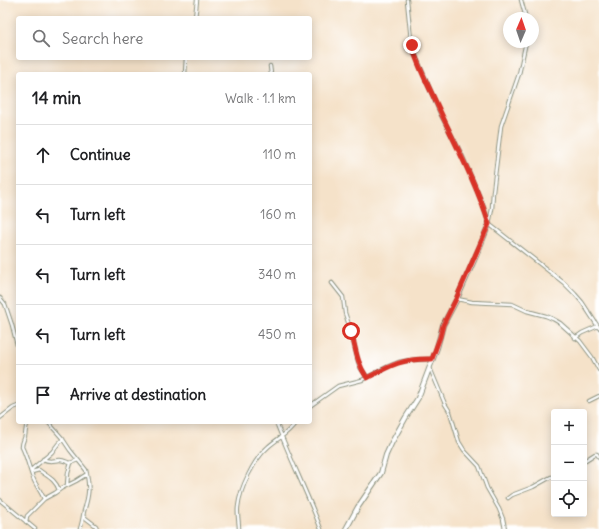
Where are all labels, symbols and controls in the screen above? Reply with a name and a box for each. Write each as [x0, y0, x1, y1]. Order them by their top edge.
north arrow [503, 12, 539, 48]
search box [16, 16, 312, 60]
icon: search [30, 27, 52, 49]
text: Search here [62, 29, 143, 48]
route end [403, 36, 421, 54]
text: 14 min [32, 87, 81, 109]
text: Walk · 1.1 km [225, 90, 296, 107]
icon: ahead [32, 144, 54, 166]
text: Continue [70, 145, 131, 164]
text: 110 m [263, 146, 296, 163]
icon: left [32, 204, 54, 226]
text: Turn left [70, 205, 125, 224]
text: 160 m [260, 206, 296, 223]
icon: left [32, 264, 54, 286]
text: Turn left [70, 265, 125, 284]
text: 340 m [258, 266, 296, 283]
route start [342, 322, 360, 340]
icon: left [32, 324, 54, 346]
text: Turn left [70, 325, 125, 344]
text: 450 m [258, 326, 296, 343]
icon: arrive [32, 384, 54, 406]
text: Arrive at destination [70, 385, 206, 404]
map controls [551, 409, 587, 517]
button: + [551, 409, 587, 445]
button: − [551, 445, 587, 481]
button: locate [551, 481, 587, 517]

